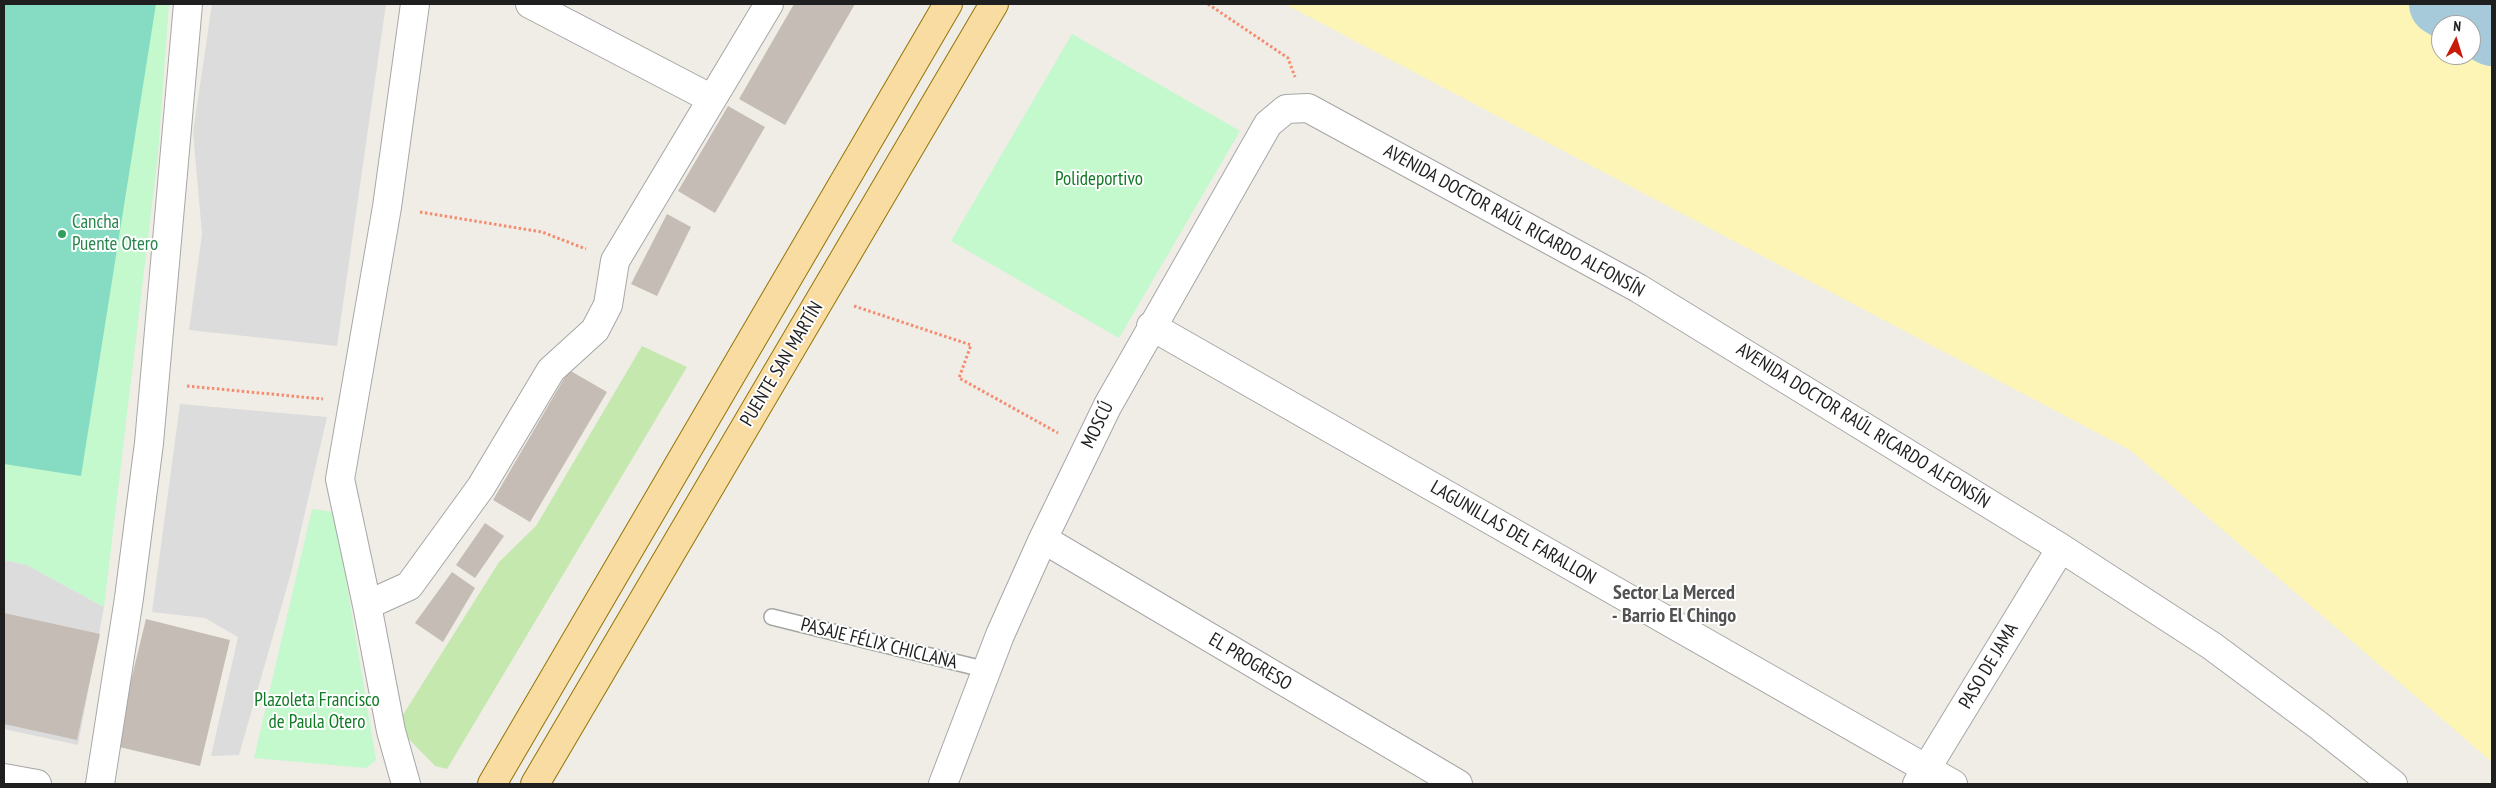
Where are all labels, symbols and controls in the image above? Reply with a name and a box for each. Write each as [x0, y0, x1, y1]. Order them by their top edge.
north arrow [2431, 15, 2481, 65]
text: N [2453, 17, 2462, 35]
street label: AVENIDA DOCTOR RAÚL RICARDO ALFONSÍN [1380, 140, 1648, 302]
park label: Polideportivo [1055, 169, 1143, 191]
place label: Cancha Puente Otero [72, 212, 158, 256]
marker: Cancha Puente Otero [56, 228, 68, 240]
street label: PUENTE SAN MARTÍN [736, 298, 828, 430]
street label: AVENIDA DOCTOR RAÚL RICARDO ALFONSÍN [1732, 338, 1994, 514]
street label: MOSCÚ [1077, 398, 1119, 452]
street label: LAGUNILLAS DEL FARALLON [1426, 476, 1600, 590]
district label: Sector La Merced - Barrio El Chingo [1612, 581, 1736, 628]
street label: PASAJE FÉLIX CHICLANA [798, 614, 960, 674]
street label: PASO DE JAMA [1955, 619, 2023, 713]
street label: EL PROGRESO [1204, 628, 1296, 696]
park label: Plazoleta Francisco de Paula Otero [254, 690, 380, 734]

